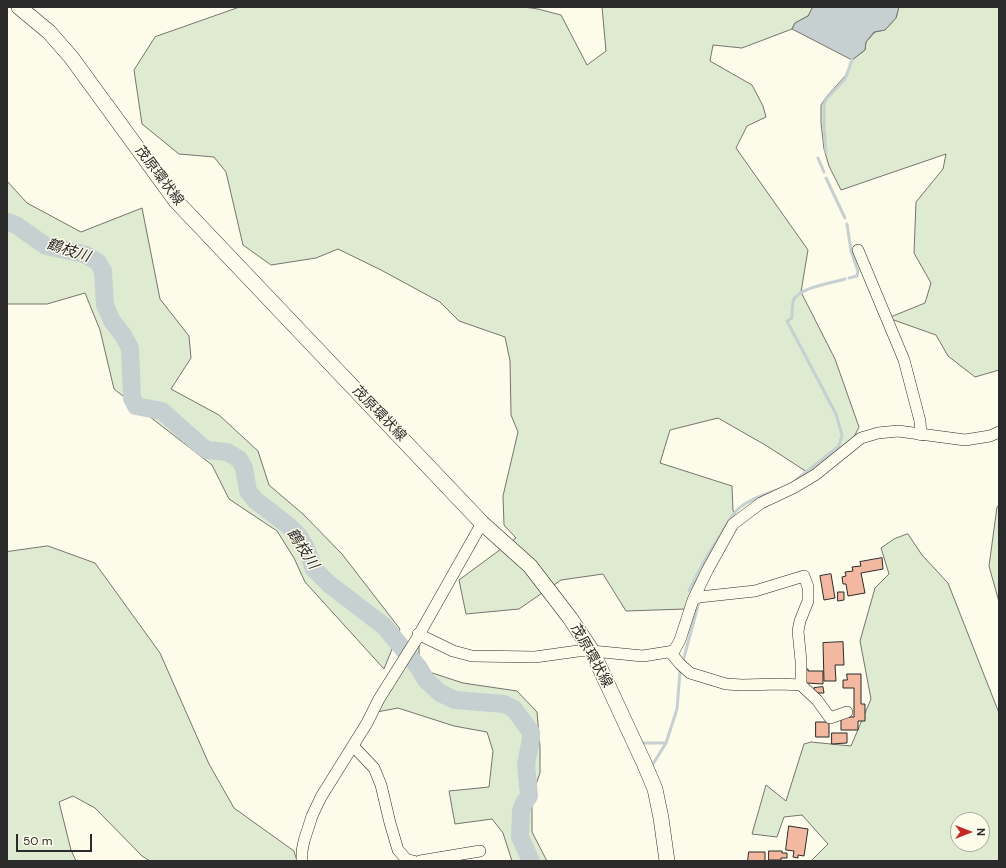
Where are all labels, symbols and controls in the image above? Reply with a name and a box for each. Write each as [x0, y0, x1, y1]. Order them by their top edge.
street label: 茂原環状線 [131, 143, 187, 209]
water label: 鶴枝川 [44, 235, 92, 267]
street label: 茂原環状線 [349, 383, 409, 445]
water label: 鶴枝川 [282, 525, 322, 573]
street label: 茂原環状線 [567, 621, 615, 691]
north arrow [950, 812, 990, 852]
scale bar [18, 826, 94, 852]
text: N [974, 828, 988, 836]
text: 50 m [23, 833, 52, 849]

